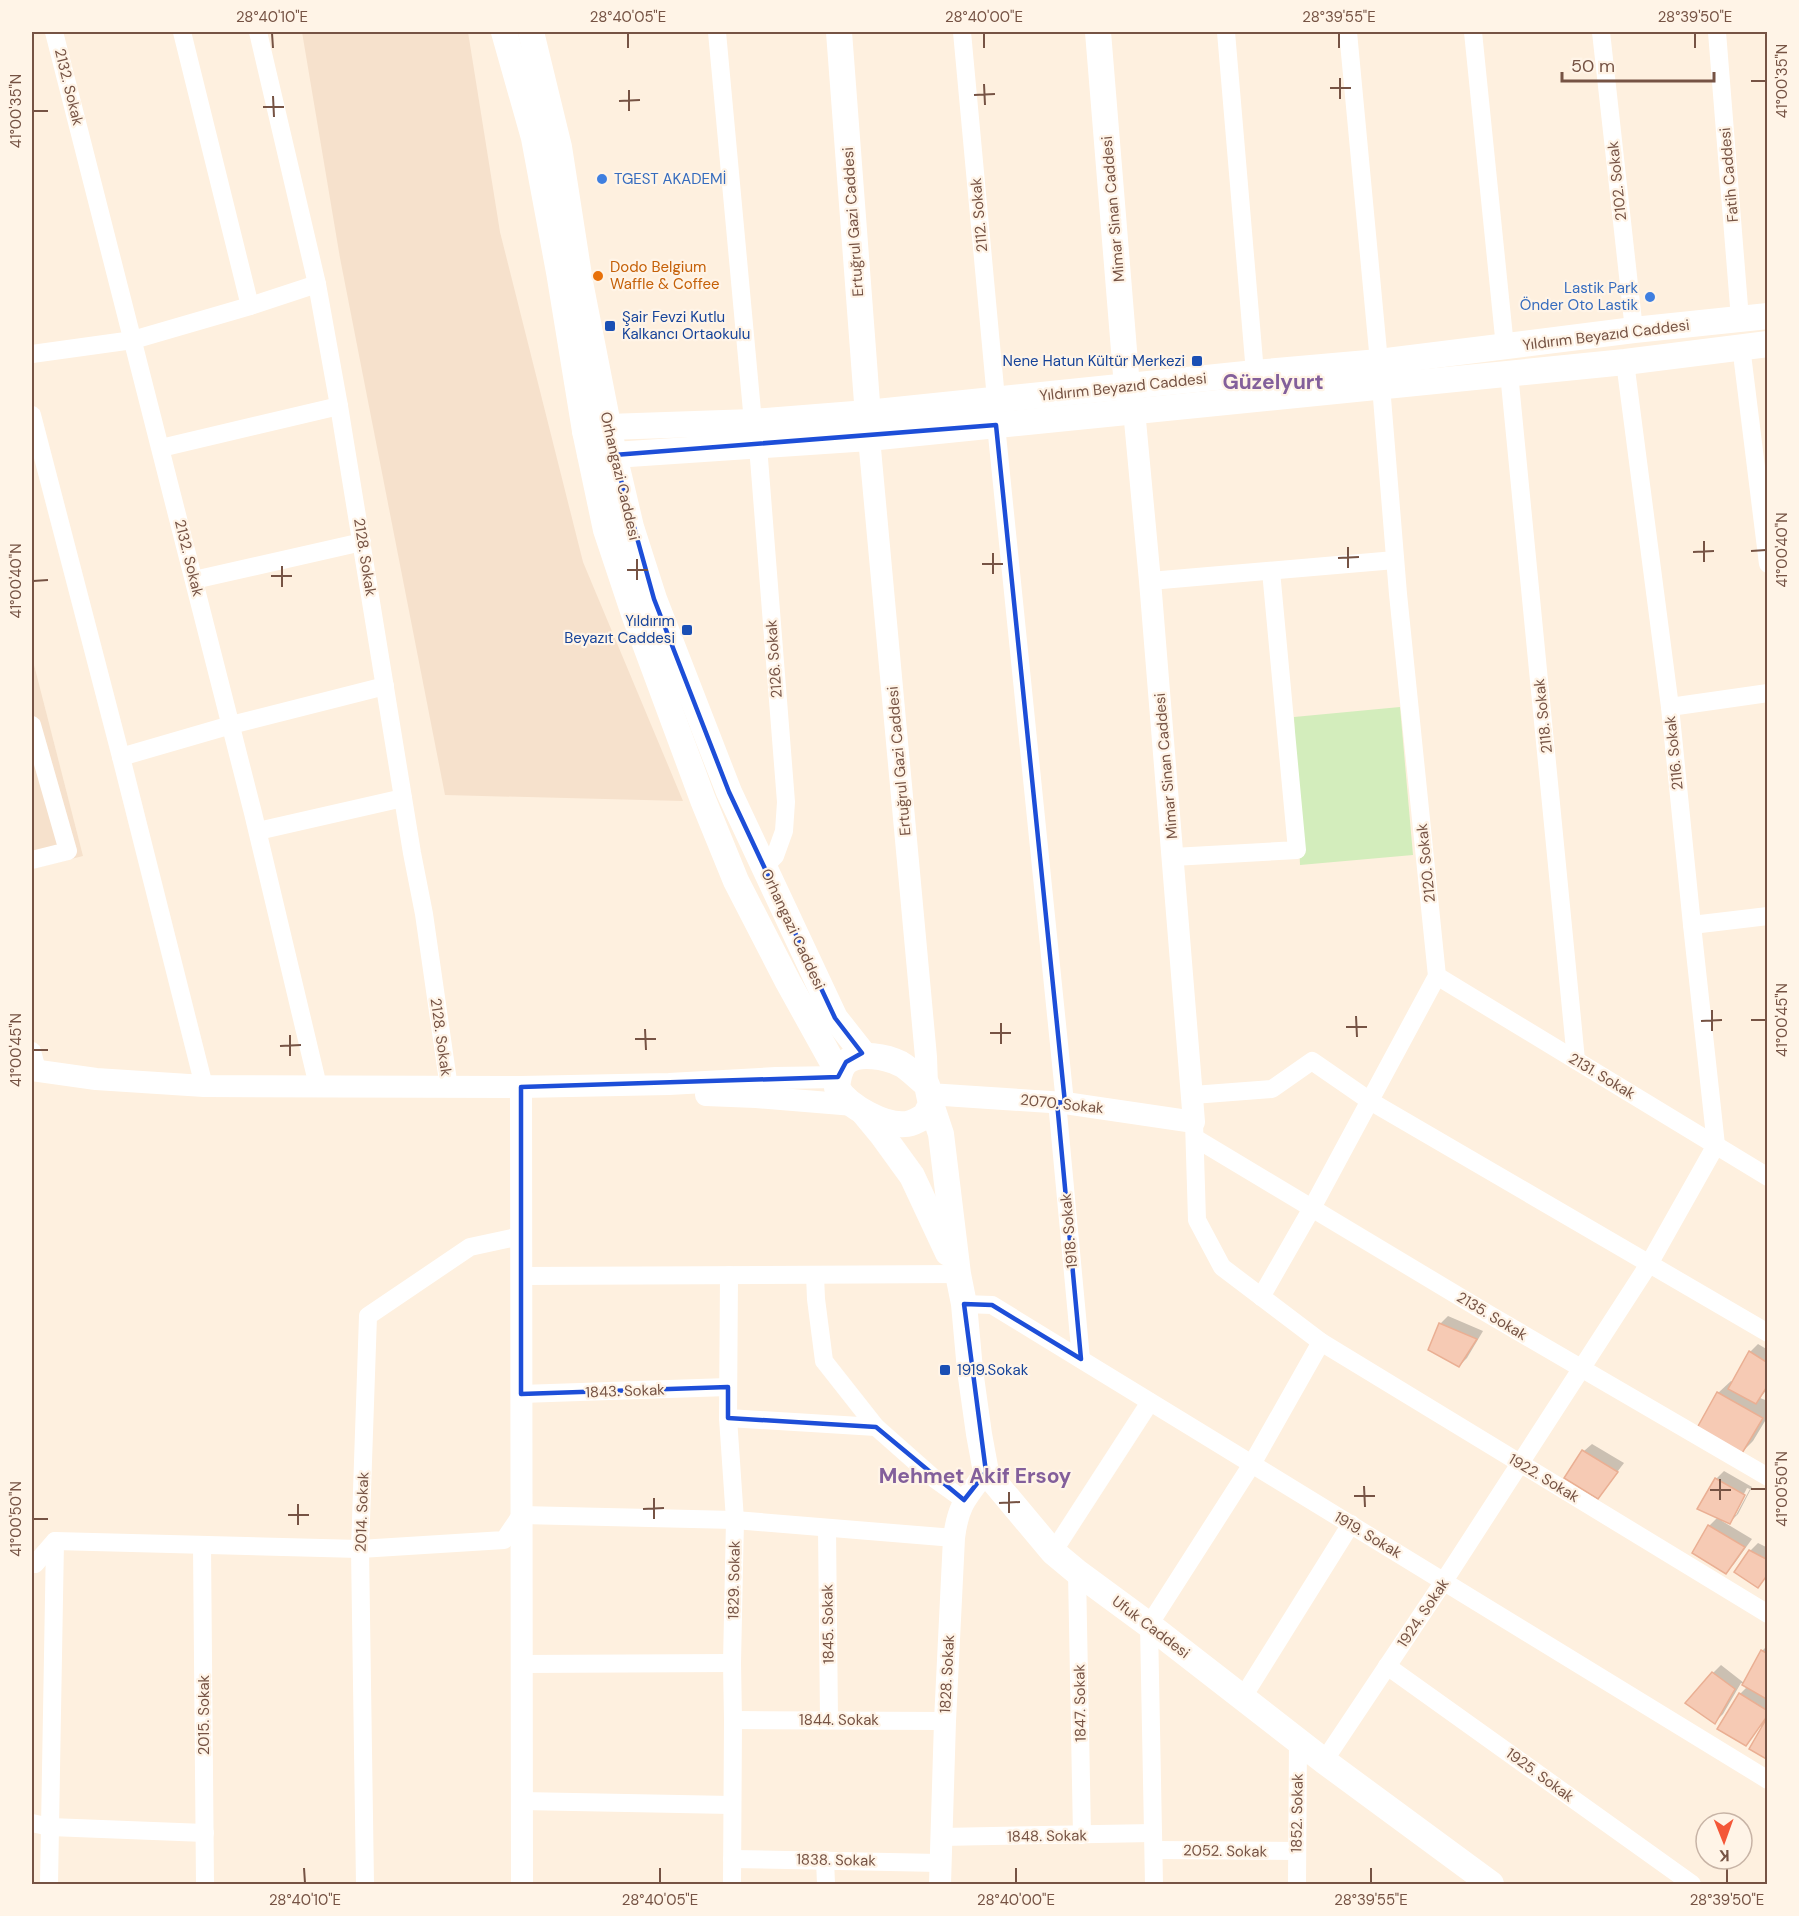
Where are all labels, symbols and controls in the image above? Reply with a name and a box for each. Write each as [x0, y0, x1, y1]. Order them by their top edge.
text: 28°40'10"E [236, 7, 308, 27]
text: 28°40'05"E [590, 7, 666, 27]
text: 28°40'00"E [945, 7, 1023, 27]
text: 28°39'55"E [1302, 7, 1376, 27]
text: 28°39'50"E [1658, 7, 1732, 27]
text: 41°00'35"N [1772, 44, 1792, 118]
scale bar [1562, 45, 1714, 83]
street label: 2132. Sokak [50, 46, 88, 128]
text: 50 m [1571, 54, 1615, 78]
text: 41°00'35"N [6, 74, 26, 148]
street label: Fatih Caddesi [1715, 127, 1743, 223]
street label: Mimar Sinan Caddesi [1097, 135, 1129, 283]
street label: 2102. Sokak [1603, 140, 1631, 222]
street label: Ertuğrul Gazi Caddesi [838, 147, 868, 297]
place label: TGEST AKADEMİ [614, 169, 726, 189]
marker: TGEST AKADEMİ [595, 172, 609, 186]
street label: 2112. Sokak [966, 177, 992, 253]
place label: Dodo Belgium Waffle & Coffee [610, 257, 720, 294]
marker: Dodo Belgium Waffle & Coffee [591, 269, 605, 283]
place label: Lastik Park Önder Oto Lastik [1520, 278, 1638, 315]
marker: Lastik Park Önder Oto Lastik [1643, 290, 1657, 304]
place label: Şair Fevzi Kutlu Kalkancı Ortaokulu [622, 307, 750, 344]
street label: Yıldırım Beyazıd Caddesi [1521, 315, 1691, 355]
marker: Şair Fevzi Kutlu Kalkancı Ortaokulu [603, 319, 617, 333]
place label: Nene Hatun Kültür Merkezi [1003, 351, 1185, 371]
marker: Nene Hatun Kültür Merkezi [1190, 354, 1204, 368]
street label: Yıldırım Beyazıd Caddesi [1038, 368, 1208, 406]
district label: Güzelyurt [1222, 368, 1324, 396]
street label: Orhangazi Caddesi [596, 410, 644, 542]
text: 41°00'40"N [1772, 512, 1792, 588]
street label: 2132. Sokak [170, 517, 208, 599]
street label: 2128. Sokak [349, 517, 381, 598]
text: 41°00'40"N [6, 543, 26, 619]
place label: Yıldırım Beyazıt Caddesi [564, 611, 675, 648]
street label: 2126. Sokak [761, 619, 787, 699]
marker: Yıldırım Beyazıt Caddesi [680, 623, 694, 637]
street label: 2118. Sokak [1529, 677, 1557, 754]
street label: Ertuğrul Gazi Caddesi [883, 686, 915, 836]
street label: Mimar Sinan Caddesi [1150, 692, 1182, 840]
street label: 2116. Sokak [1660, 714, 1688, 791]
street label: 2120. Sokak [1412, 822, 1440, 903]
street label: Orhangazi Caddesi [756, 865, 830, 993]
text: 41°00'45"N [1772, 983, 1792, 1057]
street label: 2128. Sokak [426, 997, 456, 1078]
text: 41°00'45"N [6, 1013, 26, 1087]
street label: 2131. Sokak [1565, 1048, 1639, 1104]
street label: 2070. Sokak [1019, 1090, 1105, 1118]
street label: 1918. Sokak [1056, 1192, 1082, 1269]
street label: 2135. Sokak [1453, 1287, 1531, 1345]
place label: 1919.Sokak [957, 1360, 1029, 1380]
marker: 1919.Sokak [938, 1363, 952, 1377]
street label: 1843. Sokak [585, 1380, 666, 1402]
street label: 1922. Sokak [1505, 1449, 1583, 1507]
text: 41°00'50"N [1772, 1451, 1792, 1527]
district label: Mehmet Akif Ersoy [879, 1462, 1072, 1490]
street label: 2014. Sokak [351, 1471, 373, 1552]
text: 41°00'50"N [6, 1481, 26, 1557]
street label: 1919. Sokak [1331, 1507, 1406, 1563]
street label: 1829. Sokak [723, 1540, 745, 1620]
street label: 1924. Sokak [1393, 1574, 1454, 1651]
street label: 1845. Sokak [817, 1583, 839, 1664]
street label: Ufuk Caddesi [1108, 1591, 1194, 1663]
street label: 1828. Sokak [935, 1634, 959, 1714]
street label: 1847. Sokak [1069, 1663, 1091, 1742]
street label: 2015. Sokak [194, 1674, 214, 1755]
street label: 1844. Sokak [799, 1710, 879, 1730]
street label: 1925. Sokak [1502, 1744, 1578, 1807]
street label: 1852. Sokak [1286, 1773, 1308, 1853]
north arrow [1694, 1811, 1754, 1871]
street label: 1848. Sokak [1007, 1825, 1088, 1847]
street label: 2052. Sokak [1183, 1840, 1268, 1862]
text: K [1718, 1845, 1730, 1866]
street label: 1838. Sokak [796, 1849, 876, 1871]
text: 28°40'10"E [269, 1890, 341, 1910]
text: 28°40'05"E [622, 1890, 698, 1910]
text: 28°40'00"E [977, 1890, 1055, 1910]
text: 28°39'55"E [1334, 1890, 1408, 1910]
text: 28°39'50"E [1690, 1890, 1764, 1910]

